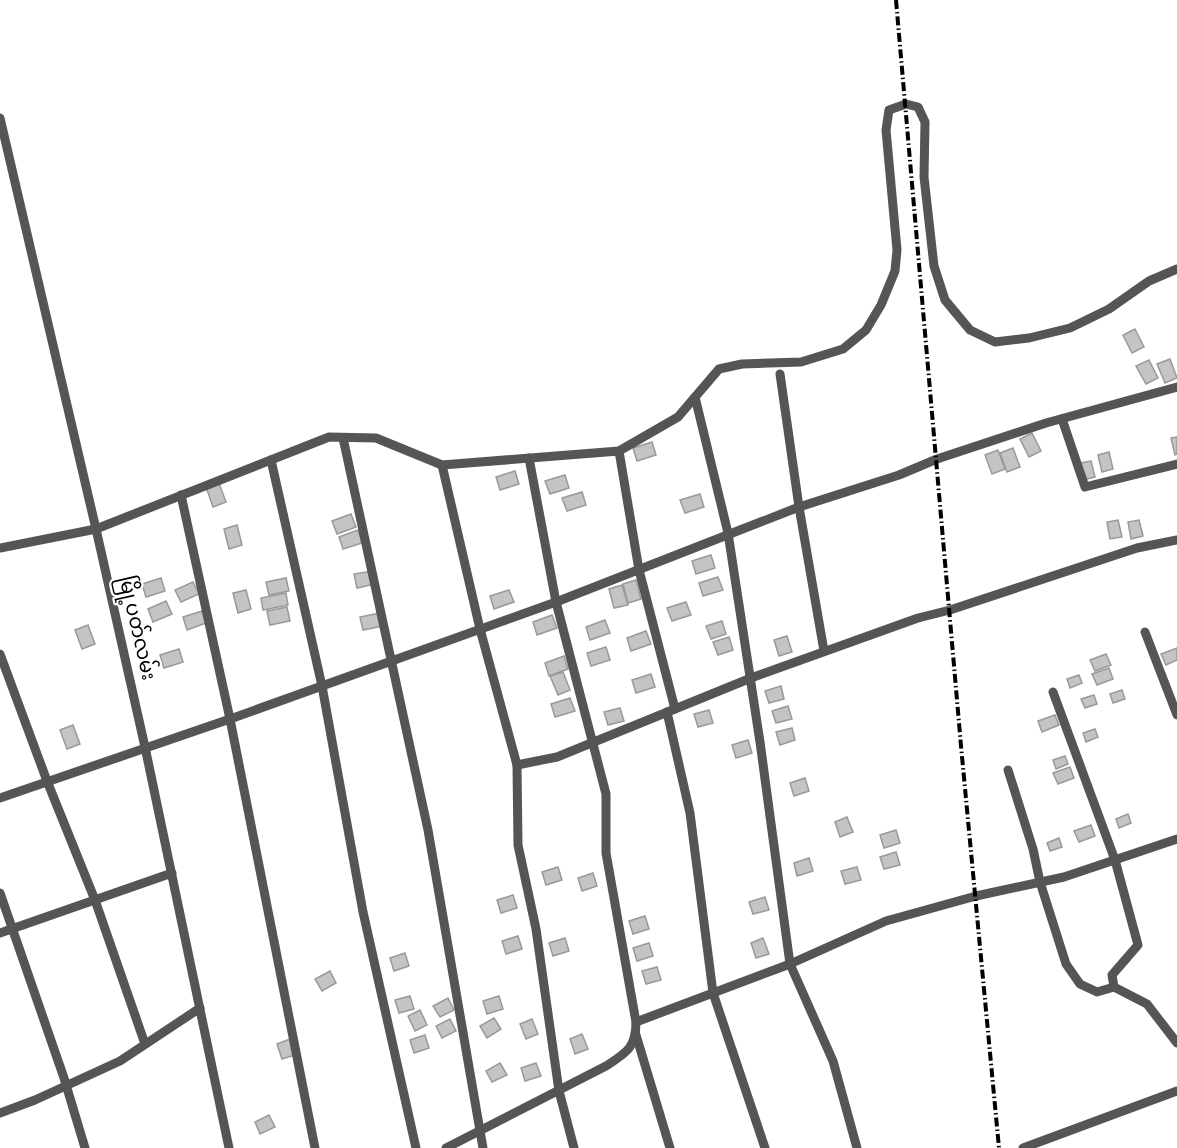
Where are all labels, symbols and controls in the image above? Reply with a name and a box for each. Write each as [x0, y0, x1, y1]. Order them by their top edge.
street label: မြို့ပတ်လမ်း [110, 573, 164, 683]

